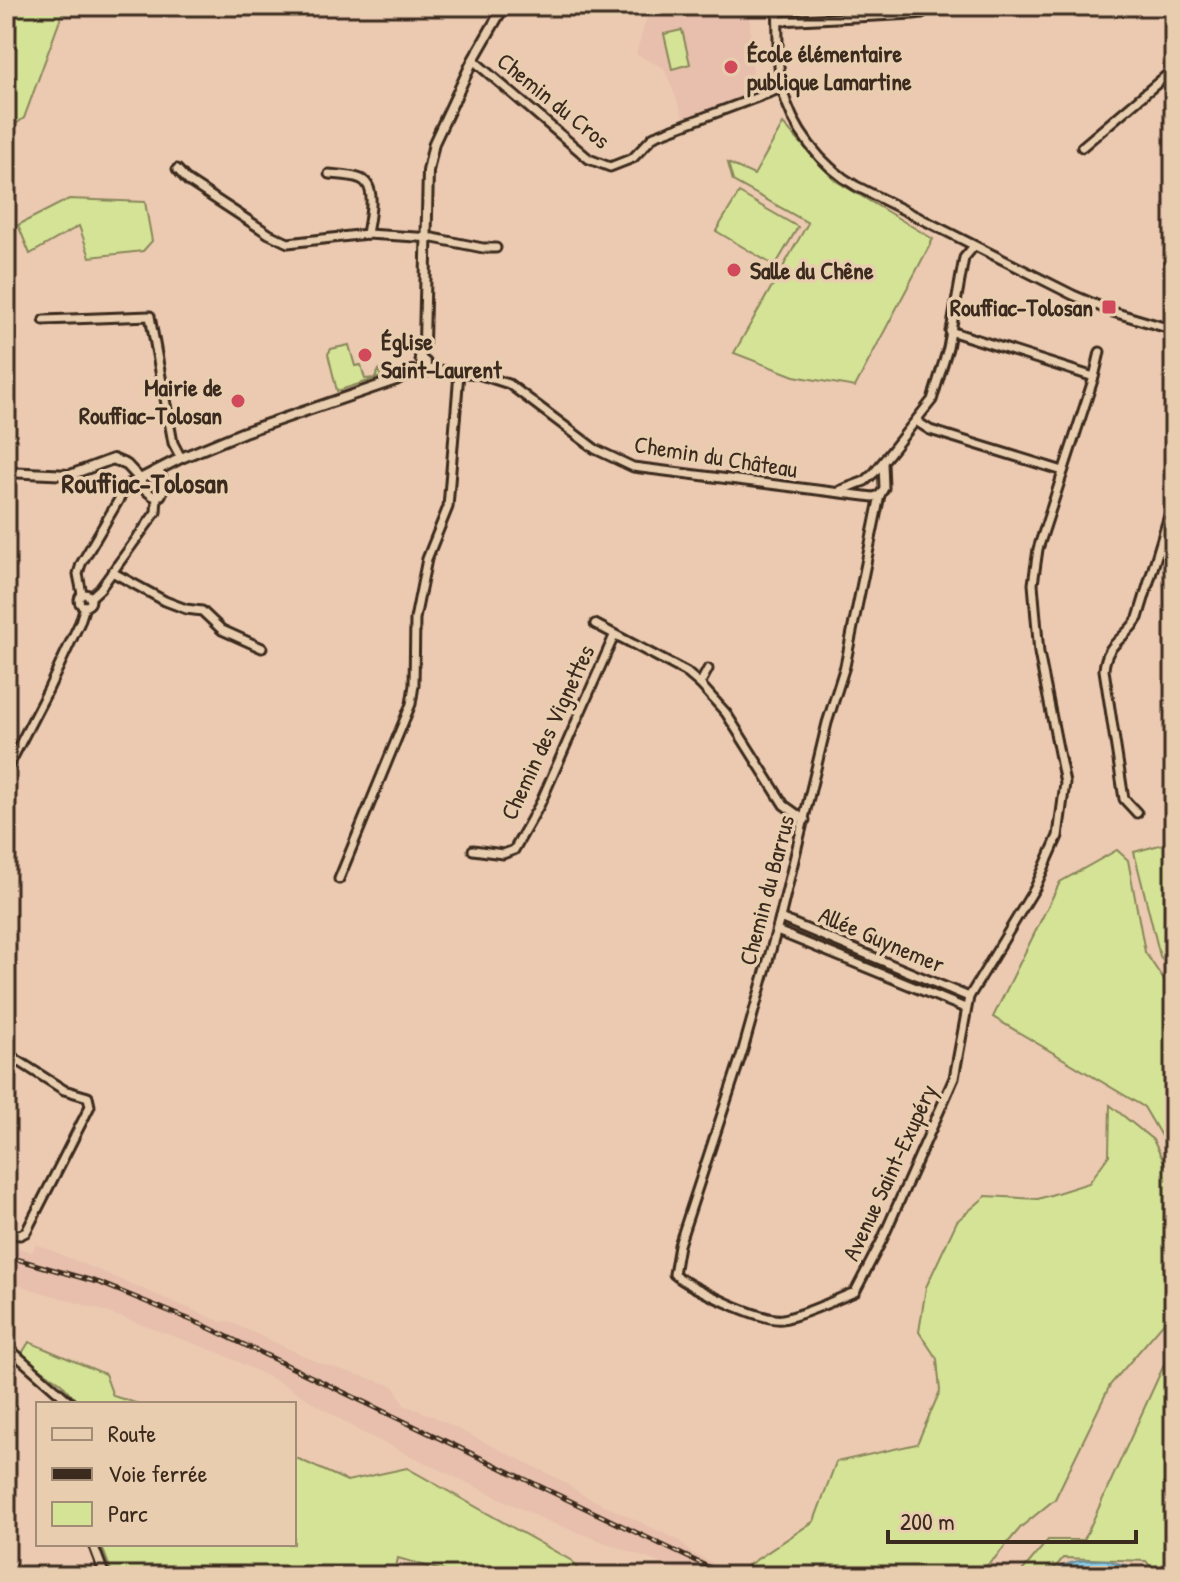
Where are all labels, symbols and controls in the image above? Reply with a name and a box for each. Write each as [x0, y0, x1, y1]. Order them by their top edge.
place label: École élémentaire publique Lamartine [747, 37, 912, 98]
street label: Chemin du Cros [491, 45, 617, 155]
marker: École élémentaire publique Lamartine [722, 58, 740, 76]
place label: Salle du Chêne [750, 254, 874, 286]
marker: Salle du Chêne [725, 261, 743, 279]
place label: Rouffiac-Tolosan [950, 291, 1093, 323]
marker: Rouffiac-Tolosan [1100, 298, 1118, 316]
place label: Église Saint-Laurent [381, 325, 502, 385]
marker: Église Saint-Laurent [356, 346, 374, 364]
place label: Mairie de Rouffiac-Tolosan [79, 371, 222, 431]
marker: Mairie de Rouffiac-Tolosan [229, 392, 247, 410]
street label: Chemin du Château [632, 427, 800, 485]
district label: Rouffiac-Tolosan [62, 464, 228, 502]
street label: Chemin des Vignettes [492, 639, 602, 825]
street label: Chemin du Barrus [731, 811, 801, 969]
street label: Allée Guynemer [814, 898, 950, 980]
street label: Avenue Saint-Exupéry [834, 1079, 944, 1265]
legend [36, 1402, 296, 1546]
text: Route [108, 1417, 156, 1449]
text: Voie ferrée [108, 1457, 208, 1489]
scale bar [888, 1494, 1136, 1544]
text: Parc [108, 1497, 148, 1529]
text: 200 m [900, 1505, 955, 1537]

